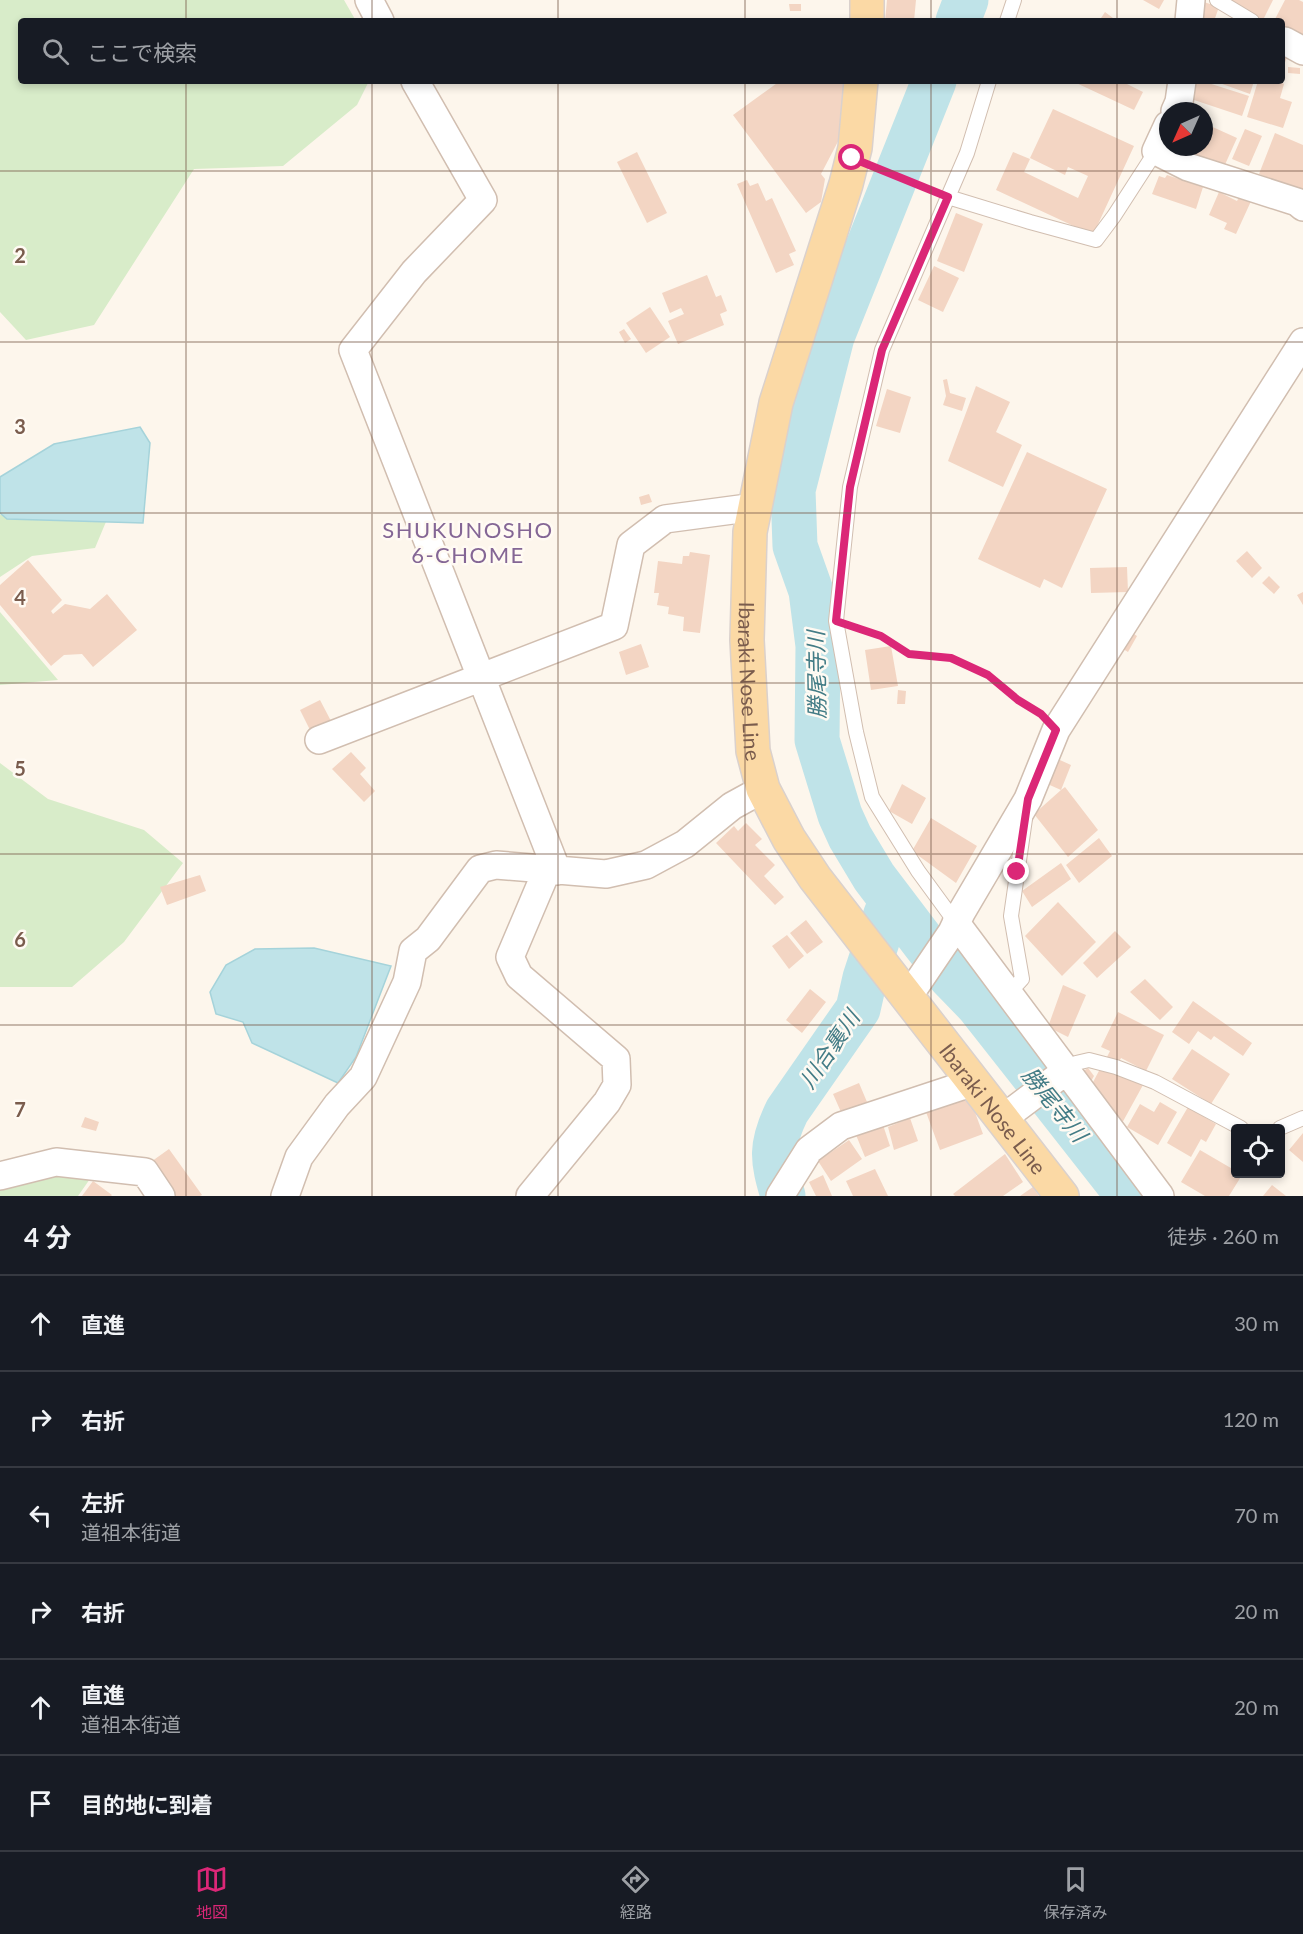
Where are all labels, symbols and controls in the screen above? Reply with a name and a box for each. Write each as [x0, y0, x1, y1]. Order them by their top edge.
search box [18, 18, 1285, 84]
icon: search [39, 35, 72, 68]
text: ここで検索 [87, 39, 197, 66]
north arrow [1159, 102, 1213, 156]
route start [838, 144, 864, 170]
text: 2 [14, 243, 26, 267]
text: 3 [14, 414, 26, 438]
district label: SHUKUNOSHO 6-CHOME [382, 516, 554, 568]
text: 4 [14, 585, 26, 609]
street label: Ibaraki Nose Line [734, 601, 767, 763]
water label: 勝尾寺川 [802, 629, 830, 719]
text: 5 [14, 756, 26, 780]
route end [1003, 858, 1029, 884]
text: 6 [14, 927, 26, 951]
water label: 川合裏川 [793, 1003, 866, 1093]
street label: Ibaraki Nose Line [935, 1038, 1052, 1179]
water label: 勝尾寺川 [1017, 1061, 1094, 1148]
text: 7 [14, 1097, 26, 1121]
map controls [1231, 1124, 1285, 1178]
button: locate [1231, 1124, 1285, 1178]
text: 4 分 [24, 1221, 71, 1253]
text: 徒歩 · 260 m [1167, 1224, 1279, 1248]
icon: ahead [24, 1307, 57, 1340]
text: 直進 [81, 1311, 125, 1338]
text: 30 m [1234, 1311, 1279, 1335]
icon: right [24, 1403, 57, 1436]
text: 右折 [81, 1407, 125, 1434]
text: 120 m [1223, 1407, 1279, 1431]
text: 左折 [81, 1489, 125, 1516]
icon: left [24, 1499, 57, 1532]
text: 70 m [1234, 1503, 1279, 1527]
text: 道祖本街道 [81, 1520, 181, 1544]
icon: right [24, 1595, 57, 1628]
text: 右折 [81, 1599, 125, 1626]
text: 20 m [1234, 1599, 1279, 1623]
text: 直進 [81, 1681, 125, 1708]
icon: ahead [24, 1691, 57, 1724]
text: 20 m [1234, 1695, 1279, 1719]
text: 道祖本街道 [81, 1712, 181, 1736]
icon: arrive [24, 1787, 57, 1820]
text: 目的地に到着 [81, 1791, 213, 1818]
tab: 地図 [195, 1863, 228, 1923]
tab: 経路 [619, 1863, 652, 1923]
tab: 保存済み [1043, 1863, 1107, 1923]

